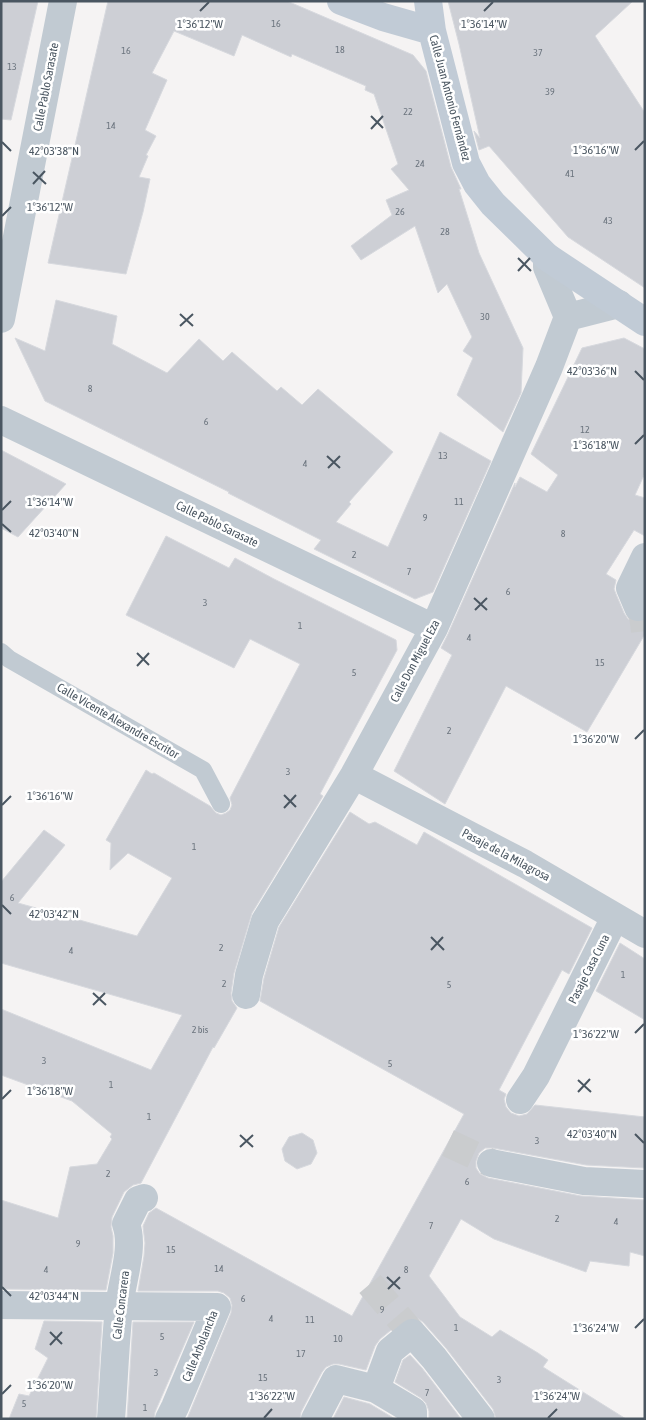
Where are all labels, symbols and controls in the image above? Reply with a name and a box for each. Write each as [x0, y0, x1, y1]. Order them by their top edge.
text: 1°36'12"W [177, 17, 223, 31]
text: 1°36'14"W [461, 17, 507, 31]
house number: 16 [271, 18, 281, 29]
street label: Calle Juan Antonio Fernández [426, 34, 474, 163]
street label: Calle Pablo Sarasate [31, 42, 61, 132]
house number: 18 [335, 44, 345, 55]
house number: 16 [121, 45, 131, 56]
house number: 37 [533, 47, 543, 58]
house number: 13 [7, 61, 17, 72]
house number: 39 [545, 86, 555, 97]
house number: 22 [403, 106, 413, 117]
house number: 14 [106, 120, 116, 131]
text: 1°36'16"W [573, 143, 619, 157]
text: 42°03'38"N [29, 144, 79, 158]
house number: 24 [415, 158, 425, 169]
house number: 41 [565, 168, 575, 179]
text: 1°36'12"W [27, 200, 73, 214]
house number: 26 [395, 206, 405, 217]
house number: 43 [603, 215, 613, 226]
house number: 28 [440, 226, 450, 237]
house number: 30 [480, 311, 490, 322]
text: 42°03'36"N [567, 364, 617, 378]
house number: 8 [88, 383, 93, 394]
house number: 6 [204, 416, 209, 427]
house number: 12 [580, 424, 590, 435]
text: 1°36'18"W [573, 438, 619, 452]
house number: 13 [438, 450, 448, 461]
house number: 4 [303, 458, 308, 469]
text: 1°36'14"W [27, 495, 73, 509]
house number: 11 [454, 496, 464, 507]
street label: Calle Pablo Sarasate [174, 498, 260, 550]
house number: 9 [423, 512, 428, 523]
text: 42°03'40"N [29, 526, 79, 540]
house number: 8 [561, 528, 566, 539]
house number: 2 [352, 549, 357, 560]
house number: 7 [407, 566, 412, 577]
house number: 6 [506, 586, 511, 597]
house number: 3 [203, 597, 208, 608]
street label: Calle Don Miguel Eza [387, 617, 443, 705]
house number: 1 [298, 620, 303, 631]
house number: 4 [467, 632, 472, 643]
house number: 15 [595, 657, 605, 668]
house number: 5 [352, 667, 357, 678]
street label: Calle Vicente Alexandre Escritor [55, 680, 182, 762]
house number: 2 [447, 725, 452, 736]
text: 1°36'20"W [573, 732, 619, 746]
house number: 3 [286, 766, 291, 777]
text: 1°36'16"W [27, 789, 73, 803]
street label: Pasaje de la Milagrosa [460, 826, 552, 884]
house number: 1 [192, 841, 197, 852]
house number: 6 [10, 892, 15, 903]
text: 42°03'42"N [29, 907, 79, 921]
street label: Pasaje Casa Cuna [566, 932, 612, 1006]
house number: 2 [219, 942, 224, 953]
house number: 4 [69, 945, 74, 956]
house number: 1 [621, 969, 626, 980]
house number: 2 [222, 978, 227, 989]
house number: 5 [447, 979, 452, 990]
house number: 2 bis [192, 1024, 209, 1035]
text: 1°36'22"W [573, 1027, 619, 1041]
house number: 3 [42, 1055, 47, 1066]
house number: 5 [388, 1058, 393, 1069]
house number: 1 [109, 1079, 114, 1090]
text: 1°36'18"W [27, 1084, 73, 1098]
house number: 1 [147, 1111, 152, 1122]
text: 42°03'40"N [567, 1127, 617, 1141]
house number: 3 [535, 1135, 540, 1146]
house number: 2 [106, 1168, 111, 1179]
house number: 6 [465, 1176, 470, 1187]
house number: 2 [555, 1213, 560, 1224]
house number: 4 [614, 1216, 619, 1227]
house number: 7 [429, 1220, 434, 1231]
house number: 9 [76, 1238, 81, 1249]
house number: 15 [166, 1244, 176, 1255]
house number: 14 [214, 1263, 224, 1274]
house number: 4 [44, 1264, 49, 1275]
house number: 8 [404, 1264, 409, 1275]
street label: Calle Concarera [110, 1270, 132, 1340]
text: 42°03'44"N [29, 1289, 79, 1303]
house number: 6 [241, 1293, 246, 1304]
house number: 9 [380, 1304, 385, 1315]
street label: Calle Arbolancha [179, 1308, 221, 1384]
house number: 4 [269, 1313, 274, 1324]
house number: 11 [305, 1314, 315, 1325]
text: 1°36'24"W [573, 1321, 619, 1335]
house number: 1 [454, 1322, 459, 1333]
house number: 5 [160, 1331, 165, 1342]
house number: 10 [333, 1333, 343, 1344]
house number: 17 [296, 1348, 306, 1359]
house number: 3 [154, 1367, 159, 1378]
house number: 15 [258, 1372, 268, 1383]
house number: 3 [497, 1374, 502, 1385]
text: 1°36'20"W [27, 1378, 73, 1392]
house number: 7 [425, 1387, 430, 1398]
text: 1°36'22"W [249, 1389, 295, 1403]
text: 1°36'24"W [534, 1389, 580, 1403]
house number: 5 [22, 1398, 27, 1409]
house number: 1 [143, 1402, 148, 1413]

